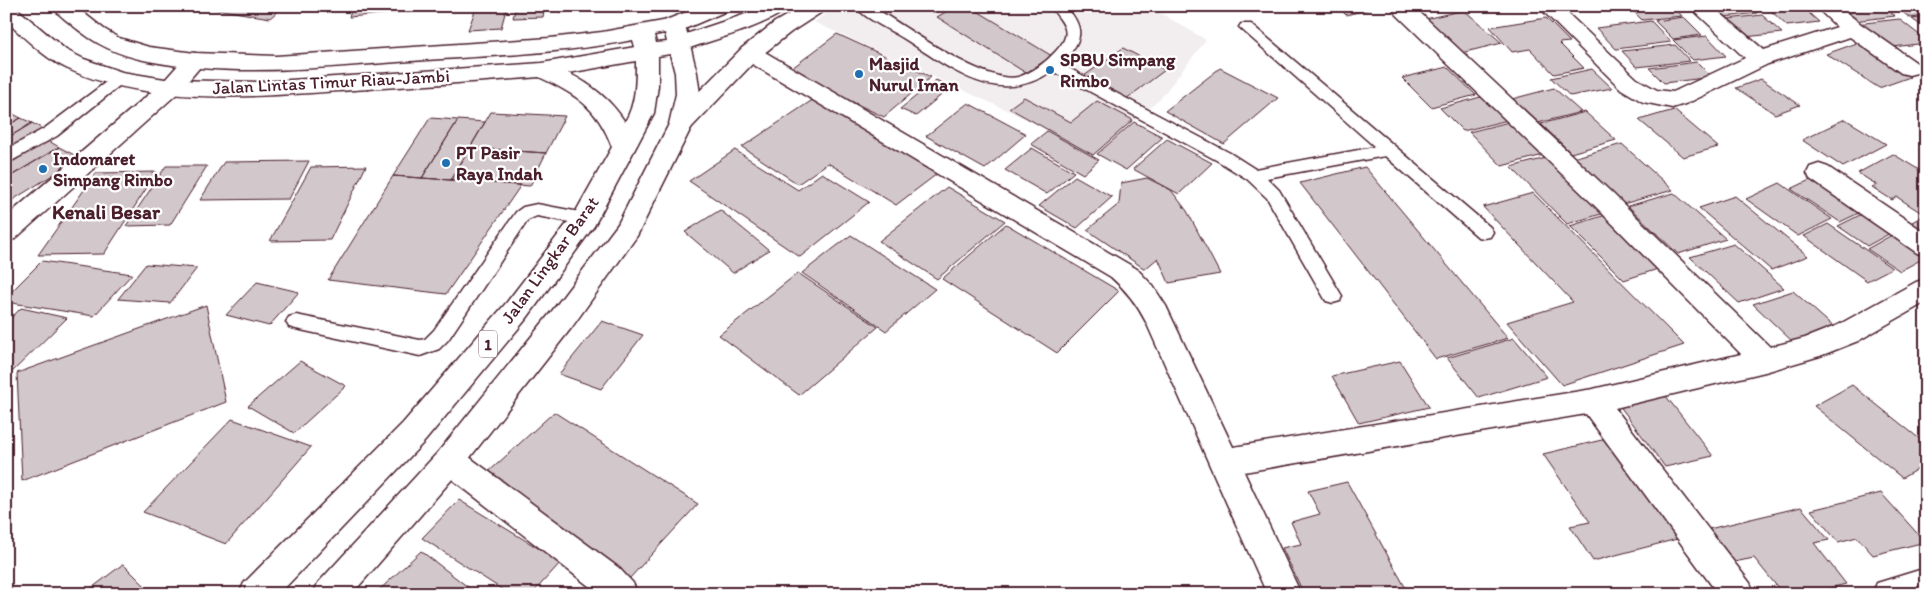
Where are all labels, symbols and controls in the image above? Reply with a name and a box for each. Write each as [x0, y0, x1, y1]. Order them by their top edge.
place label: SPBU Simpang Rimbo [1060, 49, 1176, 92]
place label: Masjid Nurul Iman [869, 53, 959, 96]
marker: SPBU Simpang Rimbo [1044, 64, 1056, 76]
street label: Jalan Lintas Timur Riau-Jambi [212, 65, 450, 99]
marker: Masjid Nurul Iman [853, 68, 865, 80]
place label: PT Pasir Raya Indah [456, 142, 543, 185]
place label: Indomaret Simpang Rimbo [53, 148, 173, 191]
marker: PT Pasir Raya Indah [440, 157, 452, 169]
marker: Indomaret Simpang Rimbo [37, 163, 49, 175]
street label: Jalan Lingkar Barat [496, 192, 604, 328]
district label: Kenali Besar [52, 200, 161, 224]
road number: 1 [479, 330, 497, 358]

